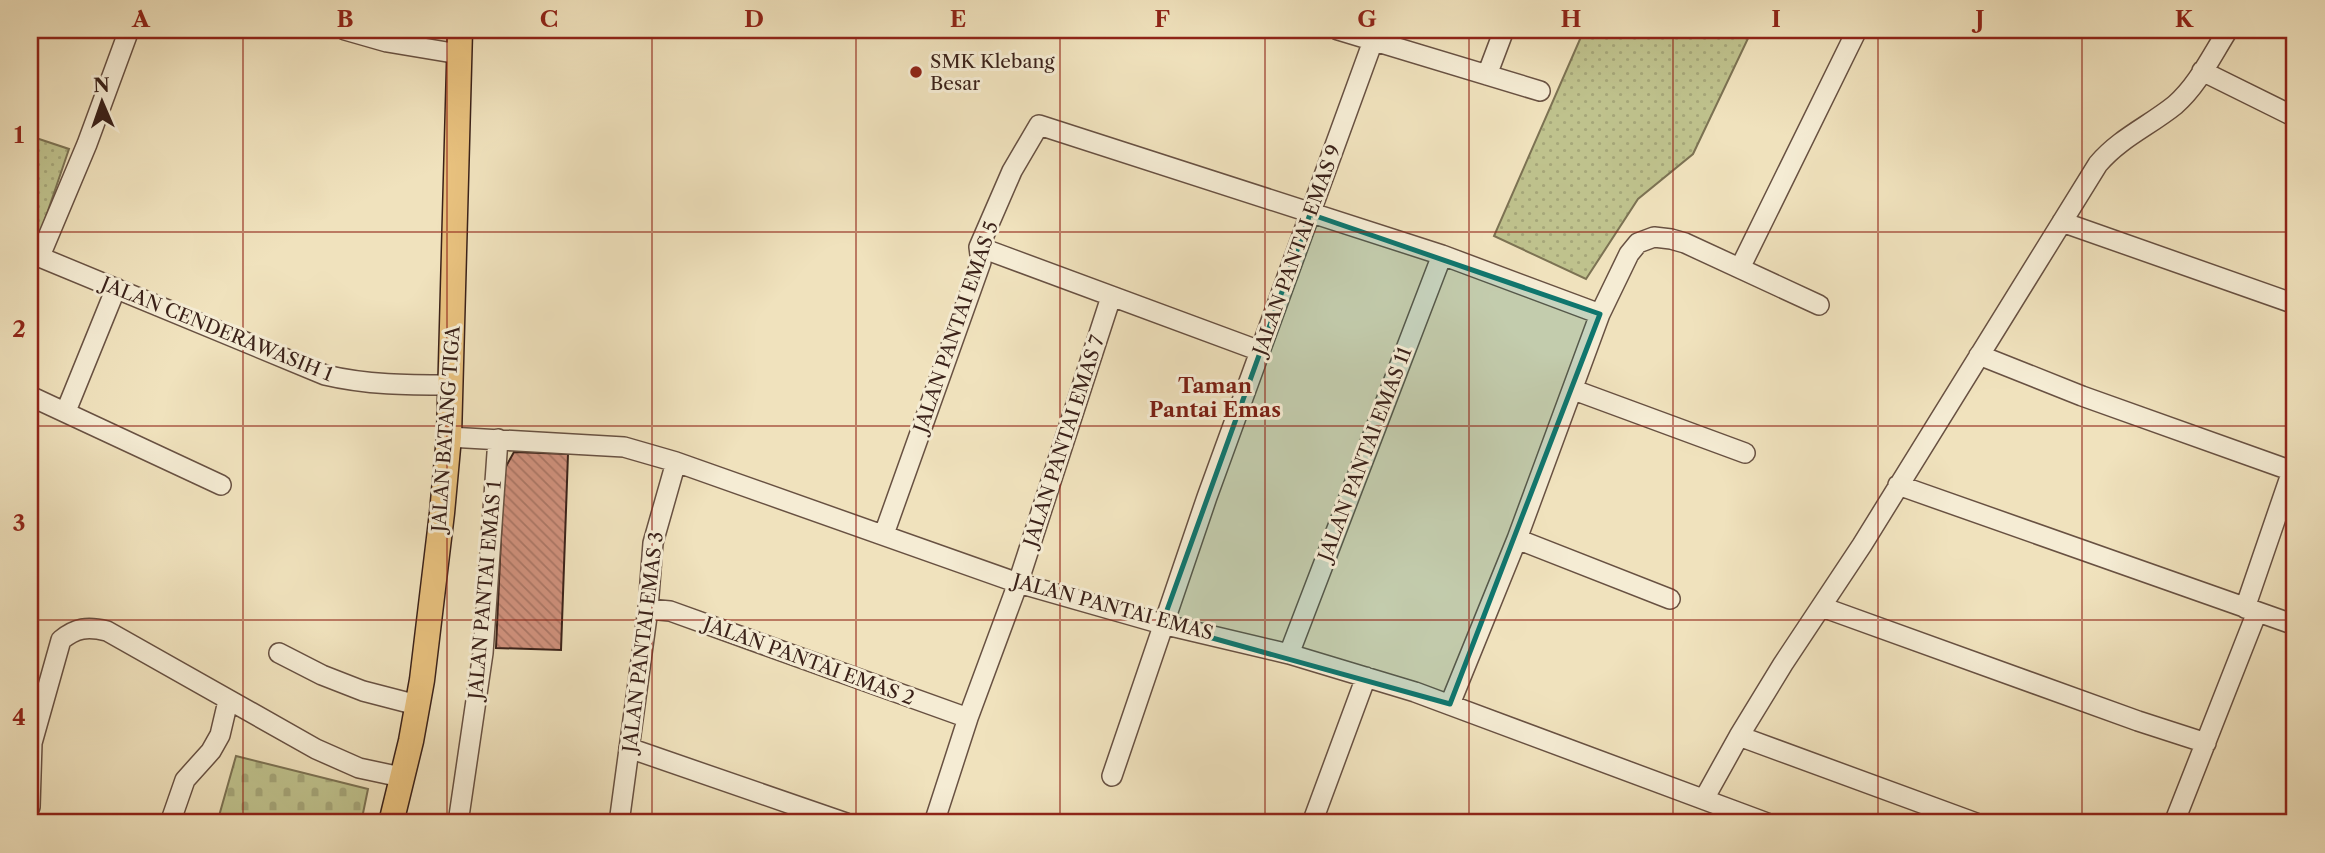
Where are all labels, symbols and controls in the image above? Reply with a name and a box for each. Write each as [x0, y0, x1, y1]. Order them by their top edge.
text: A [131, 5, 151, 33]
text: B [336, 5, 354, 33]
text: C [540, 5, 558, 33]
text: D [744, 5, 764, 33]
text: E [950, 5, 966, 33]
text: F [1154, 5, 1170, 33]
text: G [1357, 5, 1377, 33]
text: H [1561, 5, 1582, 33]
text: I [1771, 5, 1781, 33]
text: J [1971, 5, 1985, 33]
text: K [2175, 5, 2194, 33]
place label: SMK Klebang Besar [930, 50, 1055, 95]
marker: SMK Klebang Besar [908, 64, 924, 80]
north arrow [66, 66, 136, 136]
text: N [93, 74, 110, 97]
text: 1 [14, 121, 25, 149]
street label: JALAN PANTAI EMAS 9 [1247, 142, 1346, 361]
street label: JALAN PANTAI EMAS 5 [908, 218, 1003, 438]
street label: JALAN CENDERAWASIH 1 [95, 271, 336, 386]
text: 2 [12, 315, 26, 343]
street label: JALAN BATANG TIGA [427, 324, 465, 536]
street label: JALAN PANTAI EMAS 7 [1018, 332, 1109, 552]
street label: JALAN PANTAI EMAS 11 [1312, 344, 1416, 567]
district label: Taman Pantai Emas [1149, 373, 1281, 422]
street label: JALAN PANTAI EMAS 1 [464, 480, 506, 703]
text: 3 [13, 509, 26, 537]
street label: JALAN PANTAI EMAS 3 [618, 531, 668, 756]
street label: JALAN PANTAI EMAS [1007, 568, 1216, 645]
street label: JALAN PANTAI EMAS 2 [698, 611, 917, 710]
text: 4 [12, 703, 26, 731]

